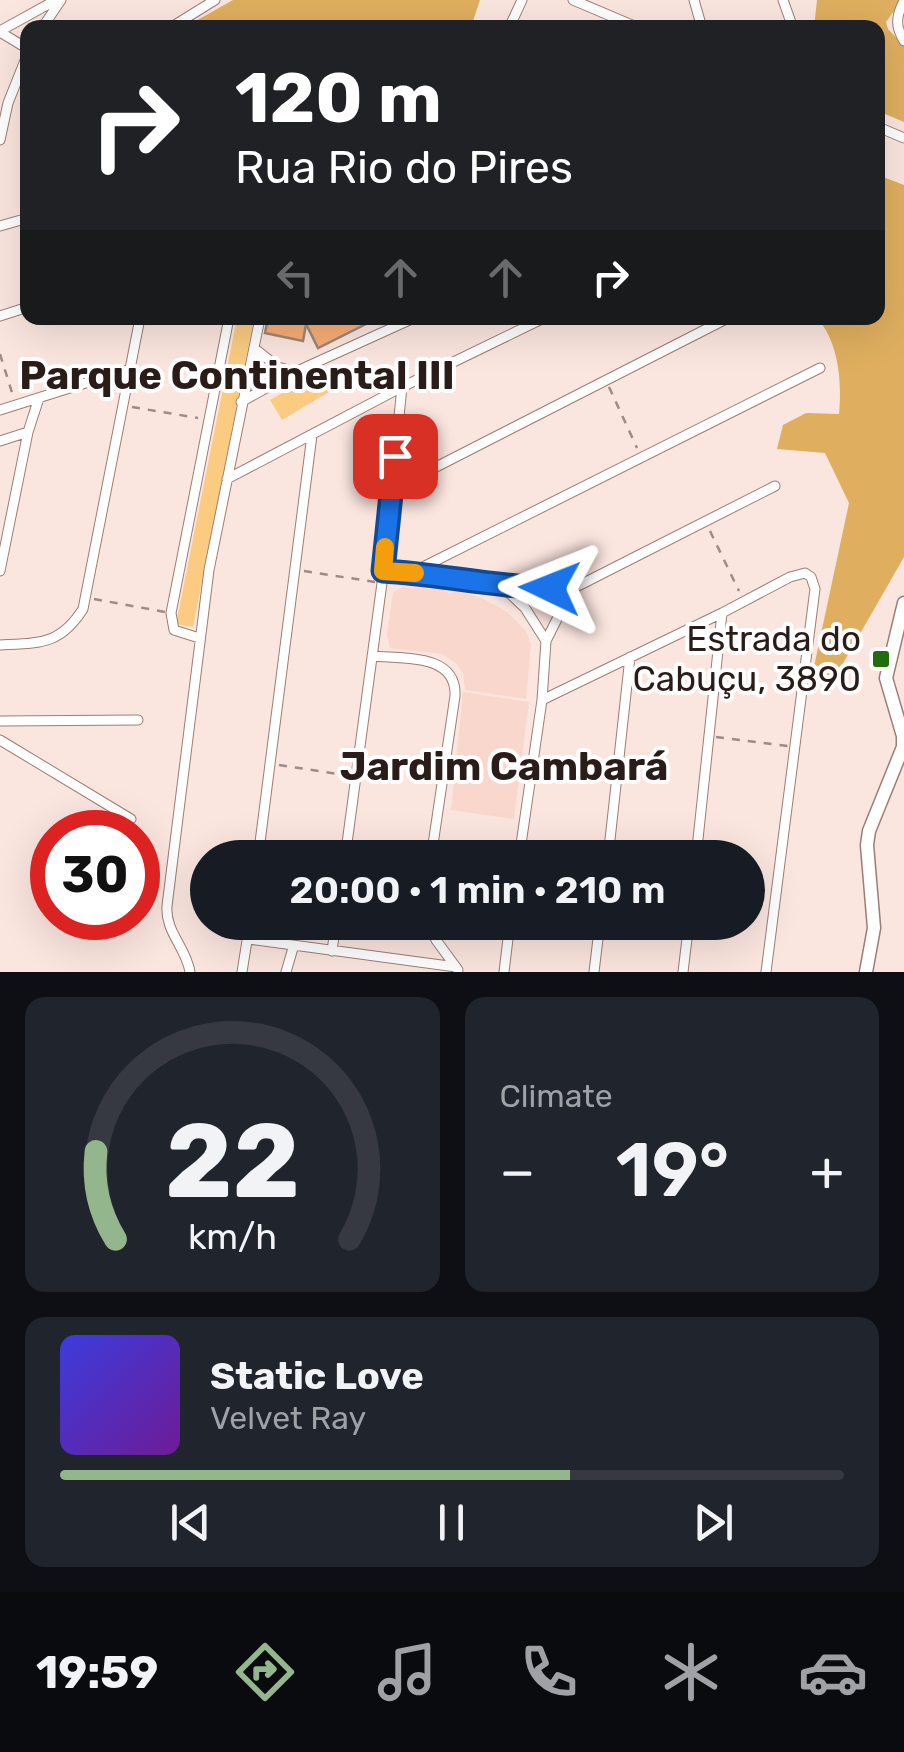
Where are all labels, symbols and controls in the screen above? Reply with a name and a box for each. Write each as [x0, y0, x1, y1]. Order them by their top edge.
text: 120 m [235, 57, 442, 140]
icon: right [70, 60, 200, 190]
text: Rua Rio do Pires [235, 141, 573, 194]
icon: left [268, 250, 323, 305]
icon: ahead [373, 250, 428, 305]
icon: ahead [478, 250, 533, 305]
icon: right [583, 250, 638, 305]
district label: Parque Continental III [19, 352, 455, 399]
pin [353, 414, 438, 499]
icon: arrive [368, 429, 423, 484]
position arrow [498, 536, 602, 640]
place label: Estrada do Cabuçu, 3890 [633, 618, 861, 700]
marker: Estrada do Cabuçu, 3890 [870, 648, 892, 670]
district label: Jardim Cambará [340, 743, 668, 790]
speed limit sign: 30 [30, 810, 160, 940]
text: 20:00 · 1 min · 210 m [290, 867, 665, 913]
text: Climate [500, 1077, 613, 1115]
text: 22 [165, 1100, 300, 1223]
text: 19° [616, 1126, 729, 1215]
text: − [500, 1139, 535, 1204]
text: + [810, 1139, 844, 1204]
text: km/h [188, 1216, 277, 1258]
text: Static Love [210, 1353, 424, 1399]
text: Velvet Ray [210, 1399, 366, 1437]
icon: previous [163, 1495, 218, 1550]
icon: pause [424, 1495, 479, 1550]
icon: next [686, 1495, 741, 1550]
icon: directions [230, 1637, 300, 1707]
icon: music [372, 1637, 442, 1707]
icon: phone [514, 1637, 584, 1707]
icon: climate [656, 1637, 726, 1707]
icon: car [798, 1637, 868, 1707]
text: 19:59 [36, 1646, 158, 1699]

